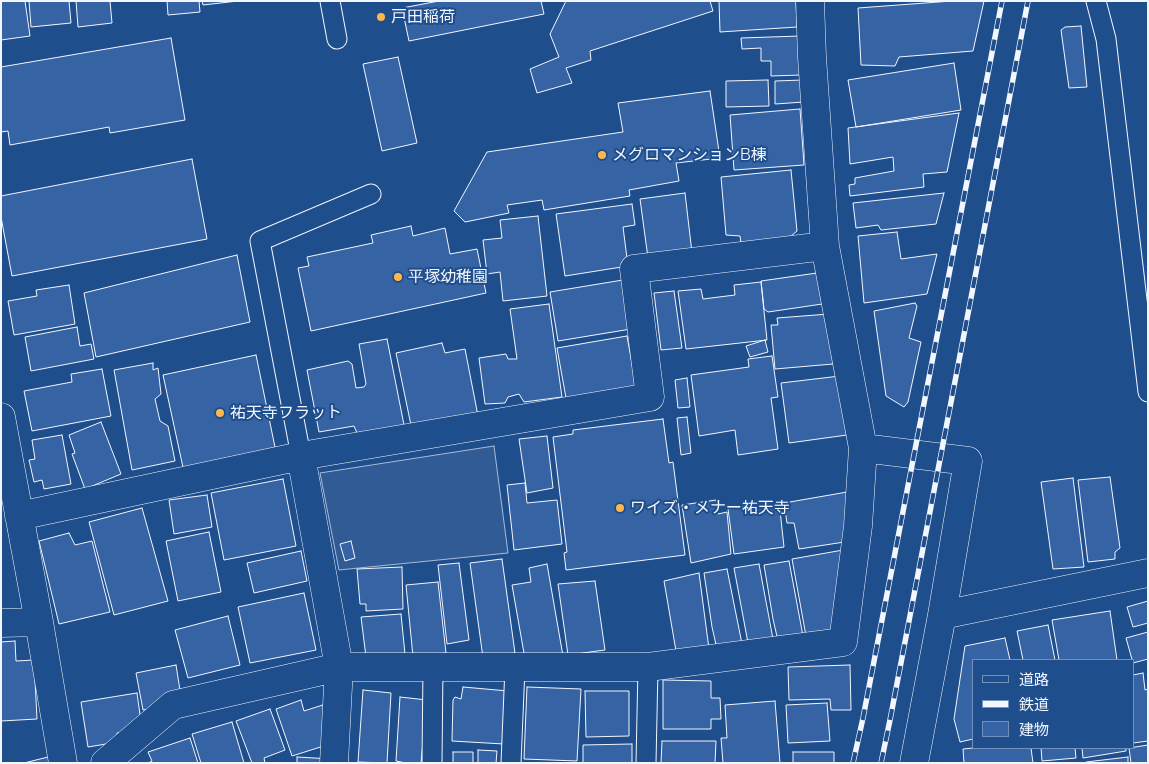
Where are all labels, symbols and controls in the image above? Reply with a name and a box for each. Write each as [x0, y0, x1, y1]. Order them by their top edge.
place label: 戸田稲荷 [391, 7, 455, 27]
marker: 戸田稲荷 [375, 11, 387, 23]
place label: メグロマンションB棟 [612, 145, 767, 165]
marker: メグロマンションB棟 [596, 149, 608, 161]
place label: 平塚幼稚園 [408, 267, 488, 287]
marker: 平塚幼稚園 [392, 271, 404, 283]
place label: 祐天寺フラット [230, 403, 342, 423]
marker: 祐天寺フラット [214, 407, 226, 419]
place label: ワイズ・メナー祐天寺 [630, 498, 790, 518]
marker: ワイズ・メナー祐天寺 [614, 502, 626, 514]
legend [972, 659, 1134, 749]
text: 道路 [1019, 671, 1049, 689]
text: 鉄道 [1019, 696, 1049, 714]
text: 建物 [1019, 721, 1049, 739]

